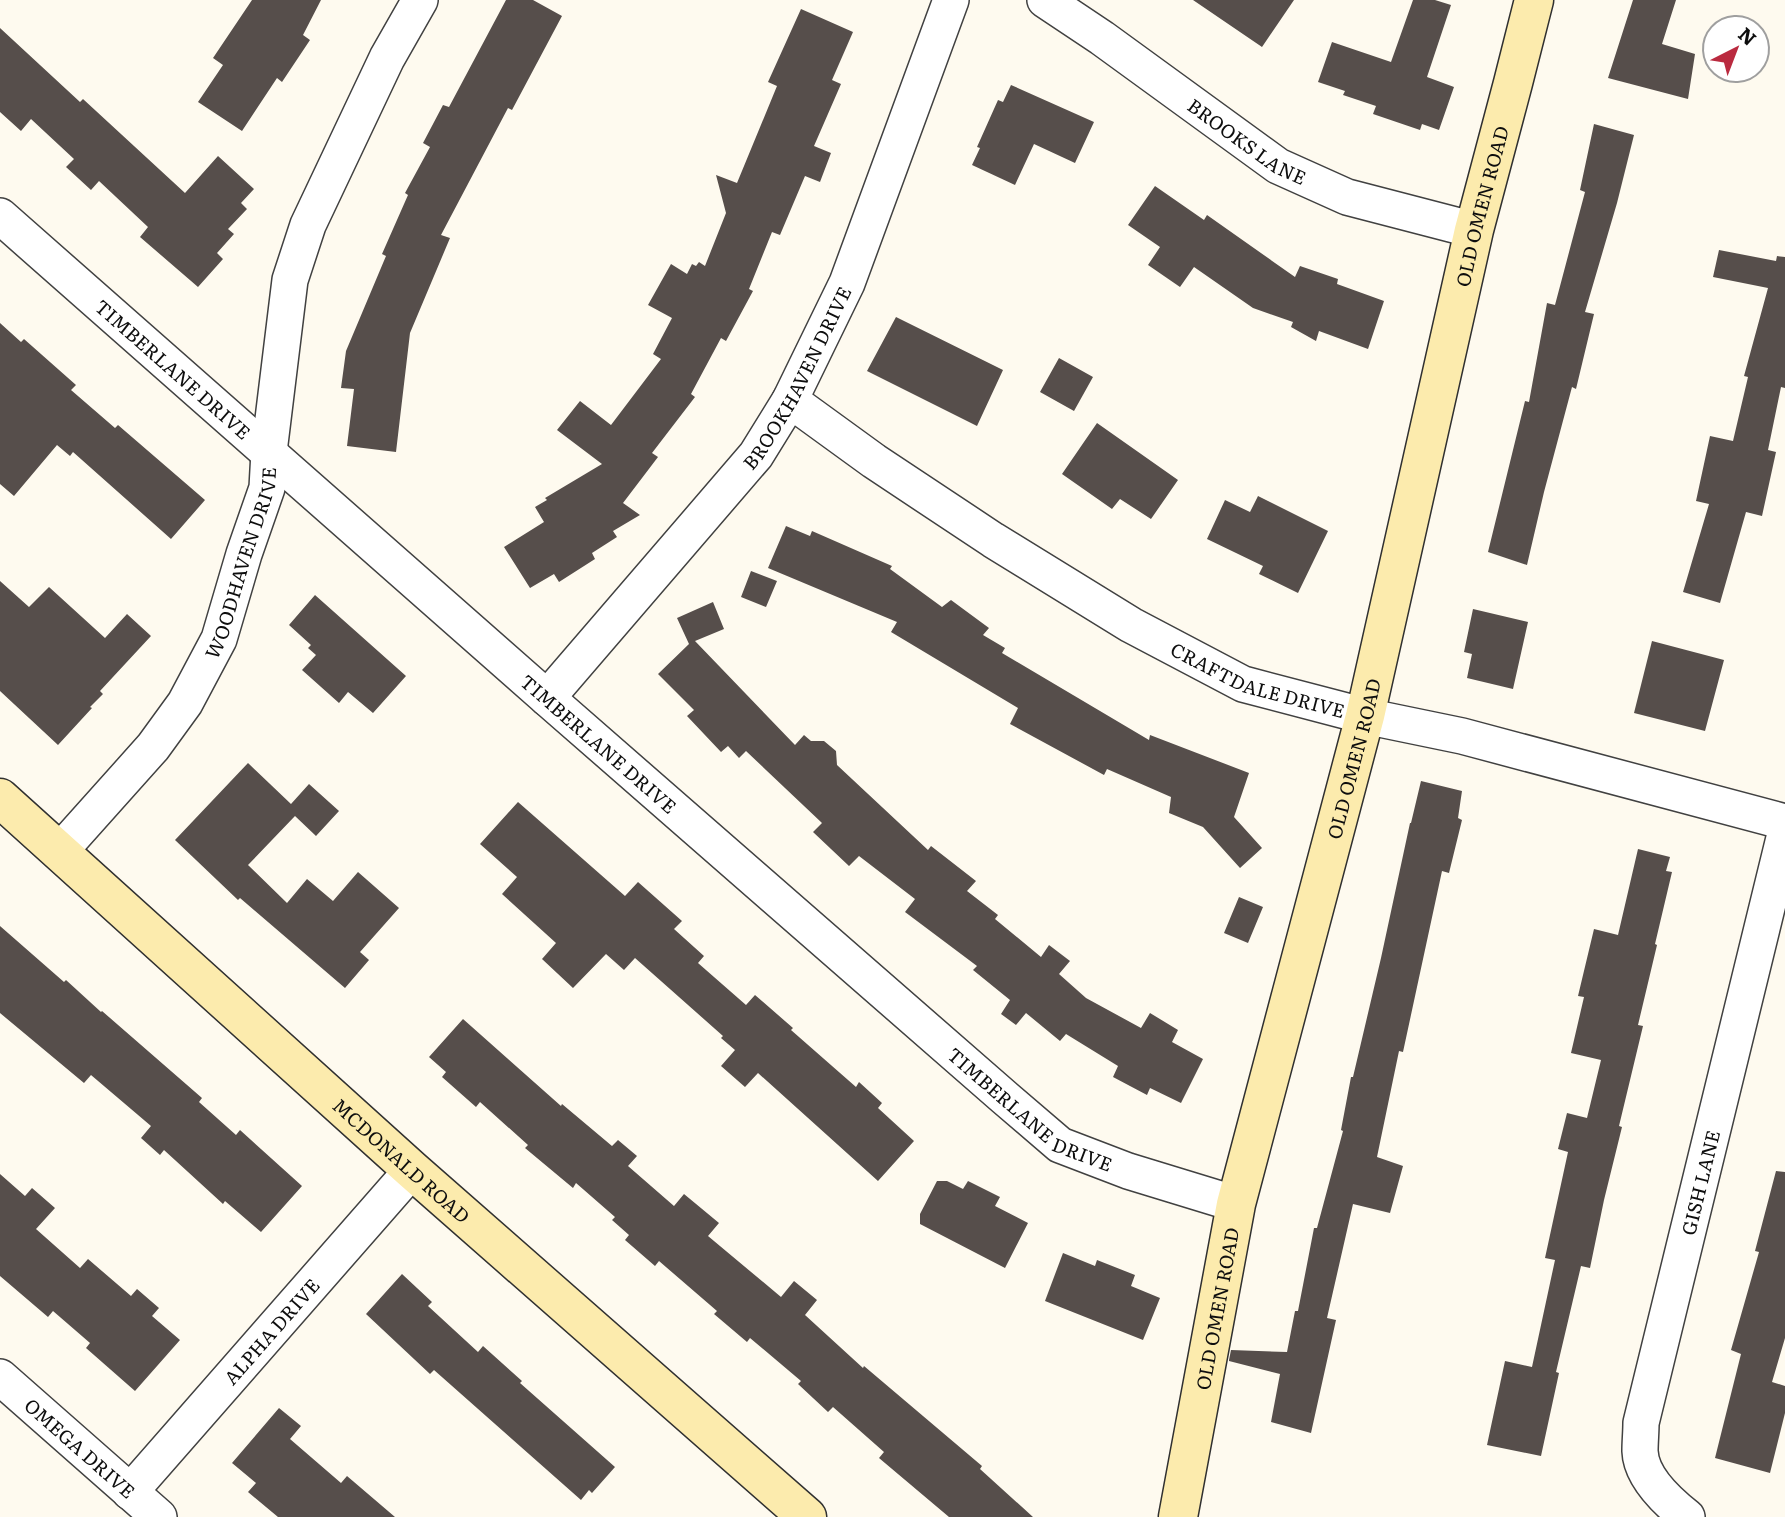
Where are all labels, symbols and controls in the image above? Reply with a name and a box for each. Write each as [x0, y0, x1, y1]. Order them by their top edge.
north arrow [1701, 14, 1771, 84]
text: N [1733, 20, 1763, 51]
street label: BROOKS LANE [1182, 91, 1311, 191]
street label: OLD OMEN ROAD [1448, 123, 1515, 289]
street label: BROOKHAVEN DRIVE [736, 281, 857, 475]
street label: TIMBERLANE DRIVE [89, 292, 257, 445]
street label: WOODHAVEN DRIVE [197, 466, 282, 663]
street label: CRAFTDALE DRIVE [1166, 635, 1348, 724]
street label: TIMBERLANE DRIVE [515, 667, 683, 819]
street label: OLD OMEN ROAD [1319, 675, 1387, 842]
street label: TIMBERLANE DRIVE [942, 1040, 1117, 1178]
street label: MCDONALD ROAD [327, 1091, 477, 1229]
street label: GISH LANE [1673, 1127, 1726, 1238]
street label: OLD OMEN ROAD [1188, 1225, 1245, 1392]
street label: ALPHA DRIVE [216, 1272, 326, 1390]
street label: OMEGA DRIVE [19, 1391, 142, 1504]

